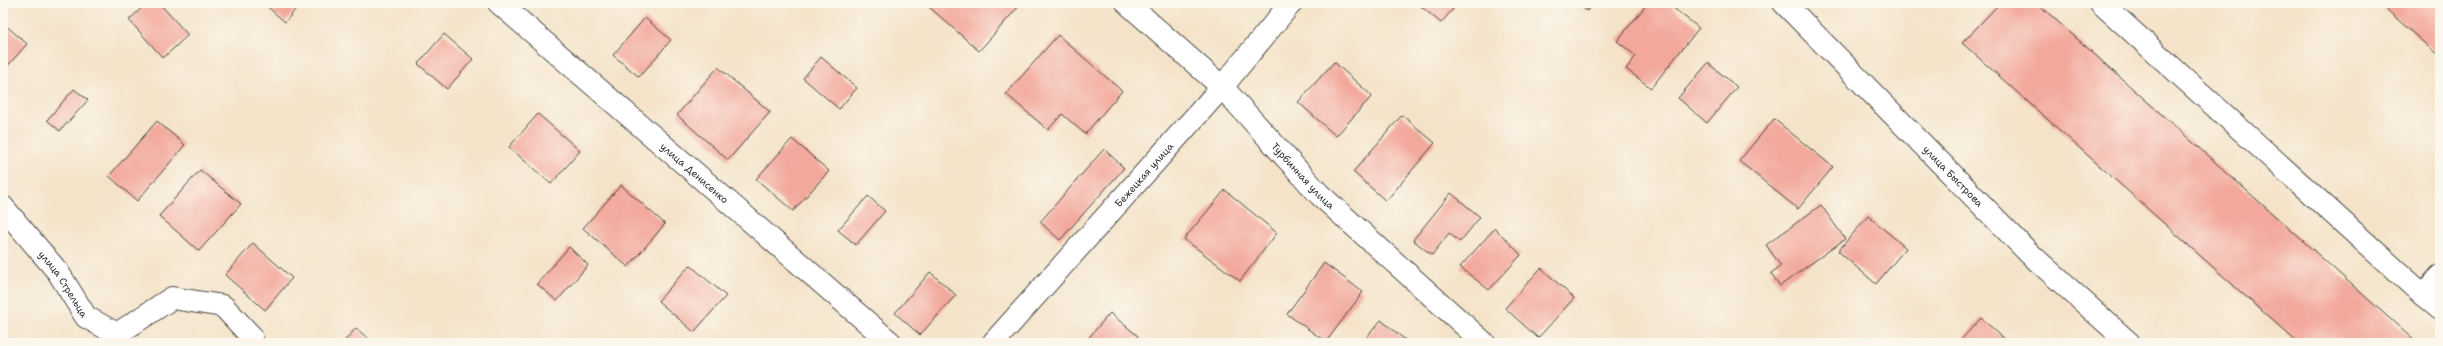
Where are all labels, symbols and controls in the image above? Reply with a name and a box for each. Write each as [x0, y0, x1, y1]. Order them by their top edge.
street label: Бежецкая улица [1112, 139, 1177, 210]
street label: улица Денисенко [657, 140, 731, 206]
street label: Турбинная улица [1269, 140, 1338, 212]
street label: улица Быстрова [1920, 143, 1986, 210]
street label: улица Стрельца [36, 248, 91, 321]

